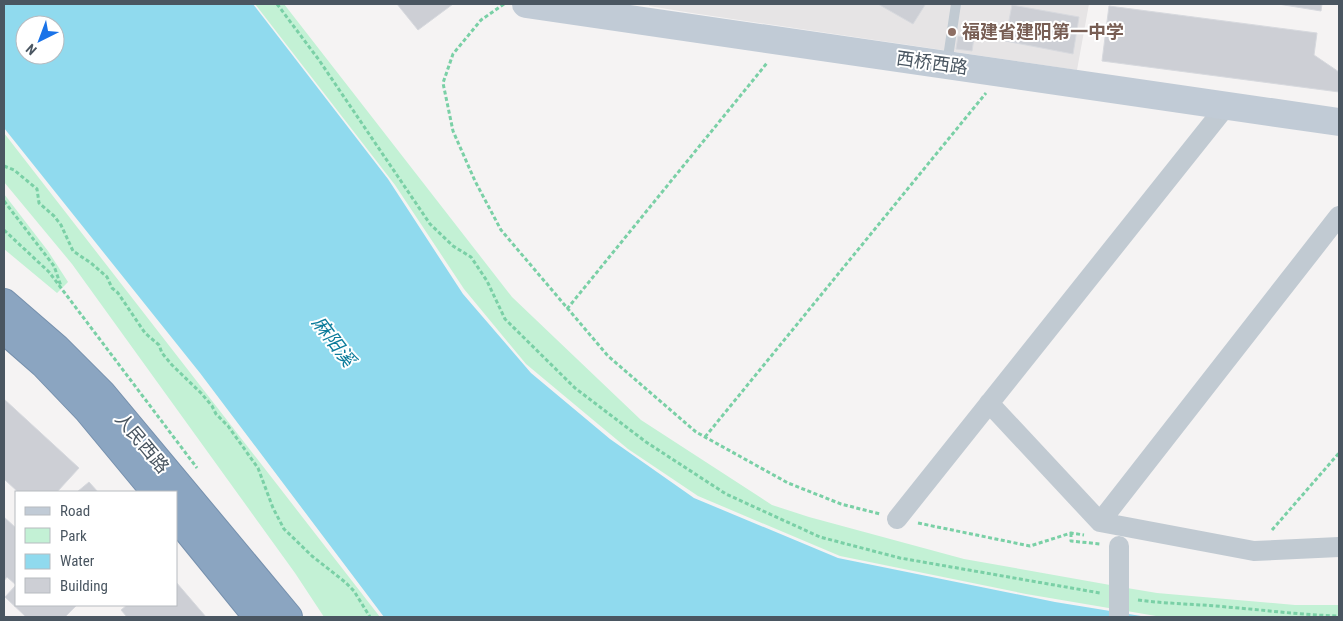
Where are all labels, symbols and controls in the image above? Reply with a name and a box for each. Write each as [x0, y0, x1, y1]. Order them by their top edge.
north arrow [15, 15, 65, 65]
place label: 福建省建阳第一中学 [962, 21, 1124, 42]
marker: 福建省建阳第一中学 [946, 26, 958, 38]
text: N [23, 41, 40, 58]
street label: 西桥西路 [895, 47, 969, 78]
water label: 麻阳溪 [307, 312, 361, 373]
street label: 人民西路 [111, 408, 174, 477]
legend [15, 491, 178, 606]
text: Road [60, 502, 90, 520]
text: Park [60, 527, 87, 545]
text: Water [60, 552, 95, 570]
text: Building [60, 577, 108, 595]

